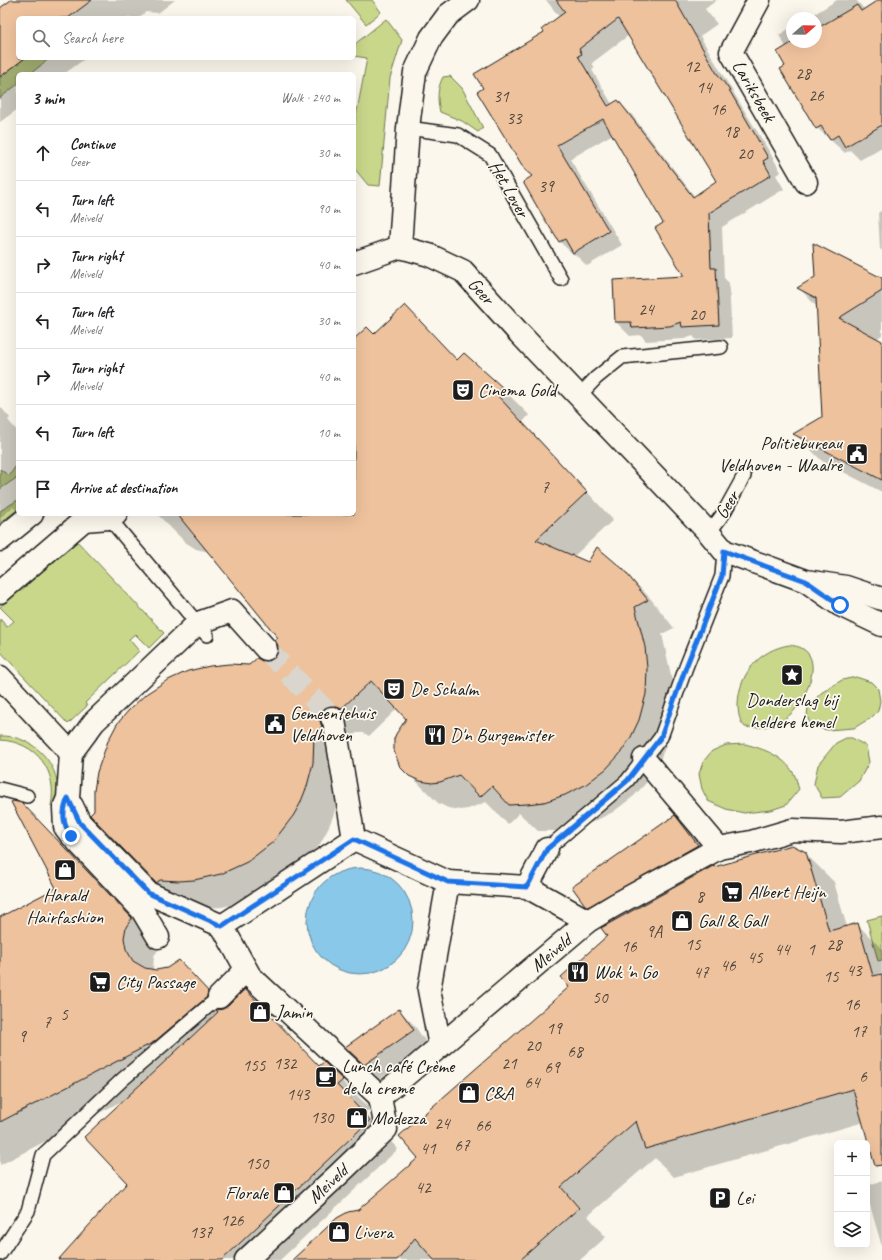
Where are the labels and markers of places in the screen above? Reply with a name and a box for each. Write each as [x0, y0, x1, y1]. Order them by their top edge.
theatre icon: Cinema Gold [450, 377, 476, 403]
place label: Cinema Gold [478, 378, 559, 402]
place label: Politiebureau Veldhoven - Waalre [719, 431, 844, 477]
public building icon: Politiebureau Veldhoven - Waalre [844, 441, 870, 467]
place icon: Donderslag bij heldere hemel [779, 662, 805, 688]
theatre icon: De Schalm [381, 676, 407, 702]
place label: De Schalm [410, 677, 480, 701]
place label: Donderslag bij heldere hemel [746, 688, 841, 734]
place label: Gemeentehuis Veldhoven [290, 701, 377, 747]
public building icon: Gemeentehuis Veldhoven [262, 711, 288, 737]
restaurant icon: D'n Burgemister [422, 722, 448, 748]
place label: D'n Burgemister [450, 723, 555, 747]
shop icon: Harald Hairfashion [52, 857, 78, 883]
supermarket icon: Albert Heijn [719, 879, 745, 905]
place label: Albert Heijn [748, 880, 827, 904]
place label: Harald Hairfashion [27, 883, 104, 929]
shop icon: Gall & Gall [669, 908, 695, 934]
place label: Gall & Gall [698, 909, 770, 933]
restaurant icon: Wok 'n Go [565, 959, 591, 985]
place label: Wok 'n Go [594, 960, 659, 984]
supermarket icon: City Passage [87, 969, 113, 995]
place label: City Passage [116, 970, 197, 994]
shop icon: Jamin [247, 999, 273, 1025]
place label: Jamin [275, 1000, 313, 1024]
place label: Lunch café Crème de la creme [342, 1054, 456, 1100]
cafe icon: Lunch café Crème de la creme [313, 1064, 339, 1090]
shop icon: C&A [456, 1080, 482, 1106]
place label: C&A [484, 1081, 515, 1105]
shop icon: Modezza [344, 1105, 370, 1131]
place label: Modezza [372, 1106, 428, 1130]
shop icon: Florale [271, 1180, 297, 1206]
place label: Florale [225, 1181, 270, 1205]
parking icon: Lei [707, 1185, 733, 1211]
place label: Lei [736, 1186, 756, 1210]
shop icon: Livera [326, 1219, 352, 1245]
place label: Livera [354, 1220, 395, 1244]

